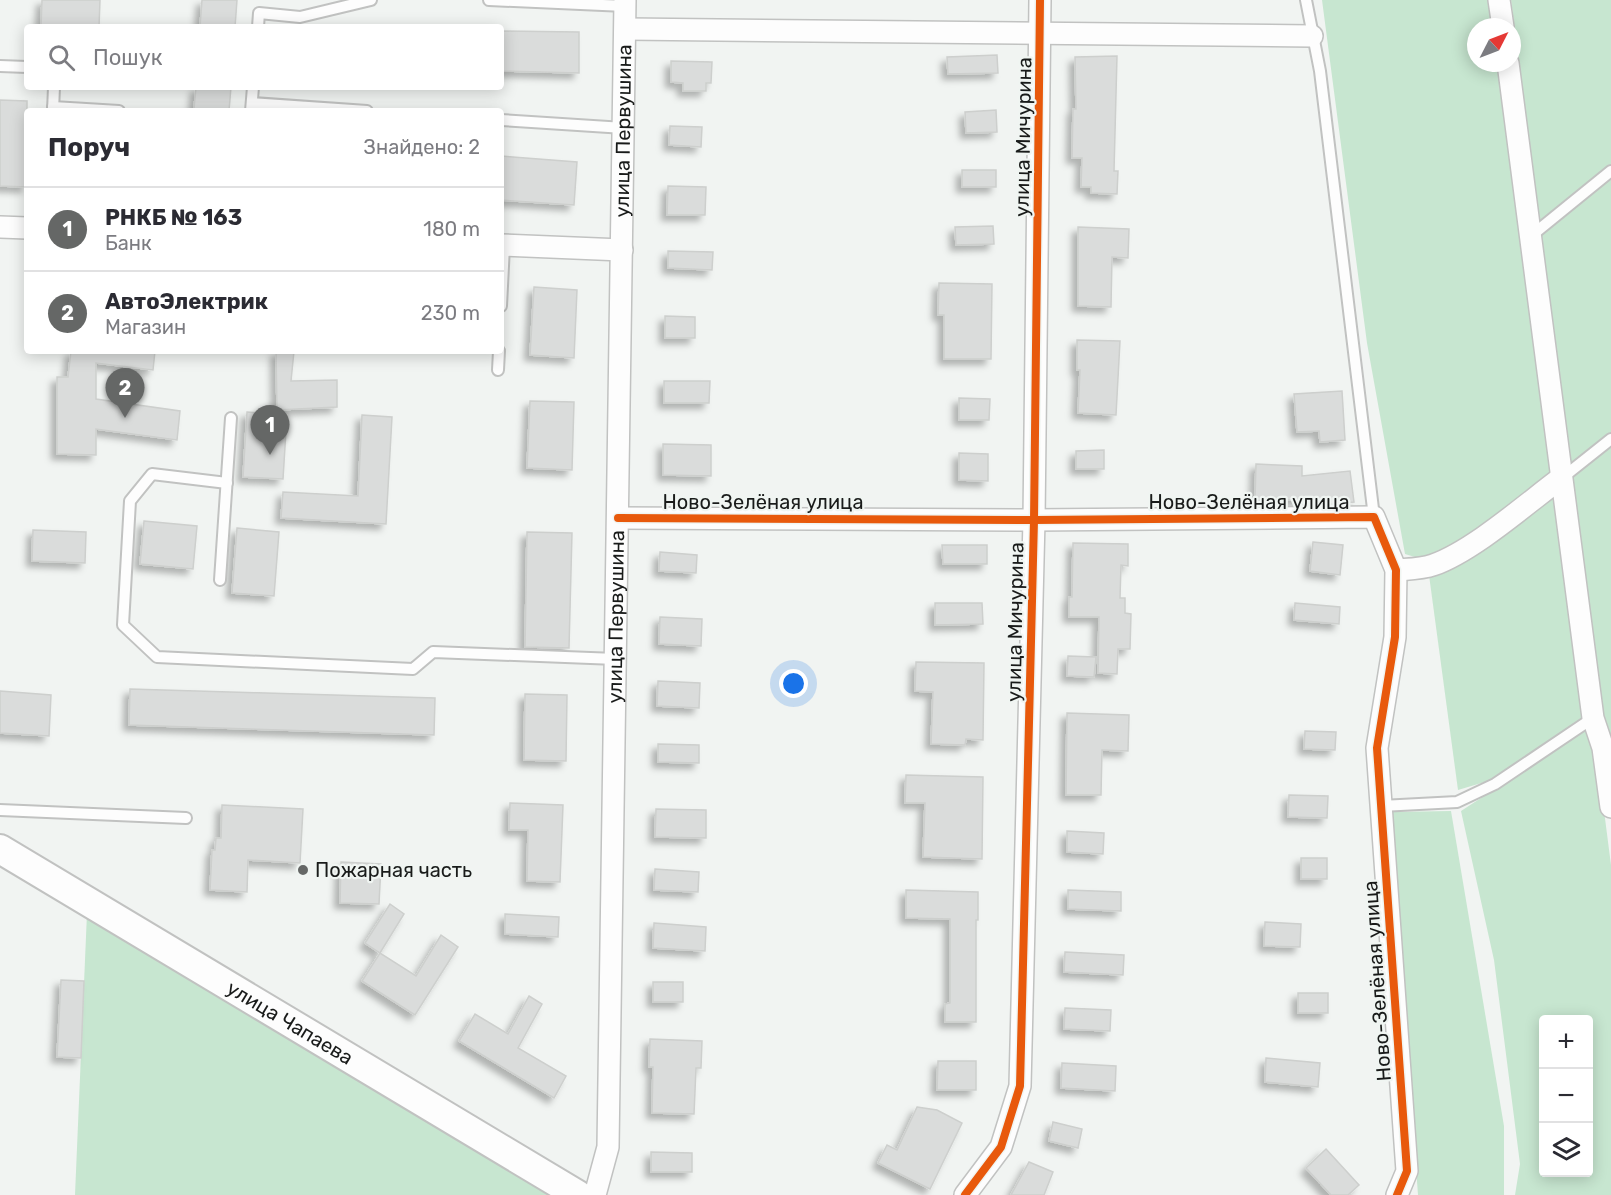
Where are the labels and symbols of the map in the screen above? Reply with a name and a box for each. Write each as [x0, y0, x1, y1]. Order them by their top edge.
north arrow [1467, 18, 1521, 72]
street label: улица Первушина [610, 44, 636, 218]
street label: улица Мичурина [1010, 57, 1036, 217]
pin: 2 [106, 368, 144, 418]
pin: 1 [250, 406, 290, 455]
street label: Ново-Зелёная улица [662, 490, 864, 514]
street label: Ново-Зелёная улица [1148, 490, 1350, 514]
street label: улица Первушина [603, 530, 629, 704]
street label: улица Мичурина [1002, 542, 1028, 702]
your location [779, 669, 808, 698]
place label: Пожарная часть [315, 858, 472, 882]
marker: Пожарная часть [296, 863, 310, 877]
street label: Ново-Зелёная улица [1358, 880, 1396, 1082]
street label: улица Чапаева [223, 976, 358, 1070]

